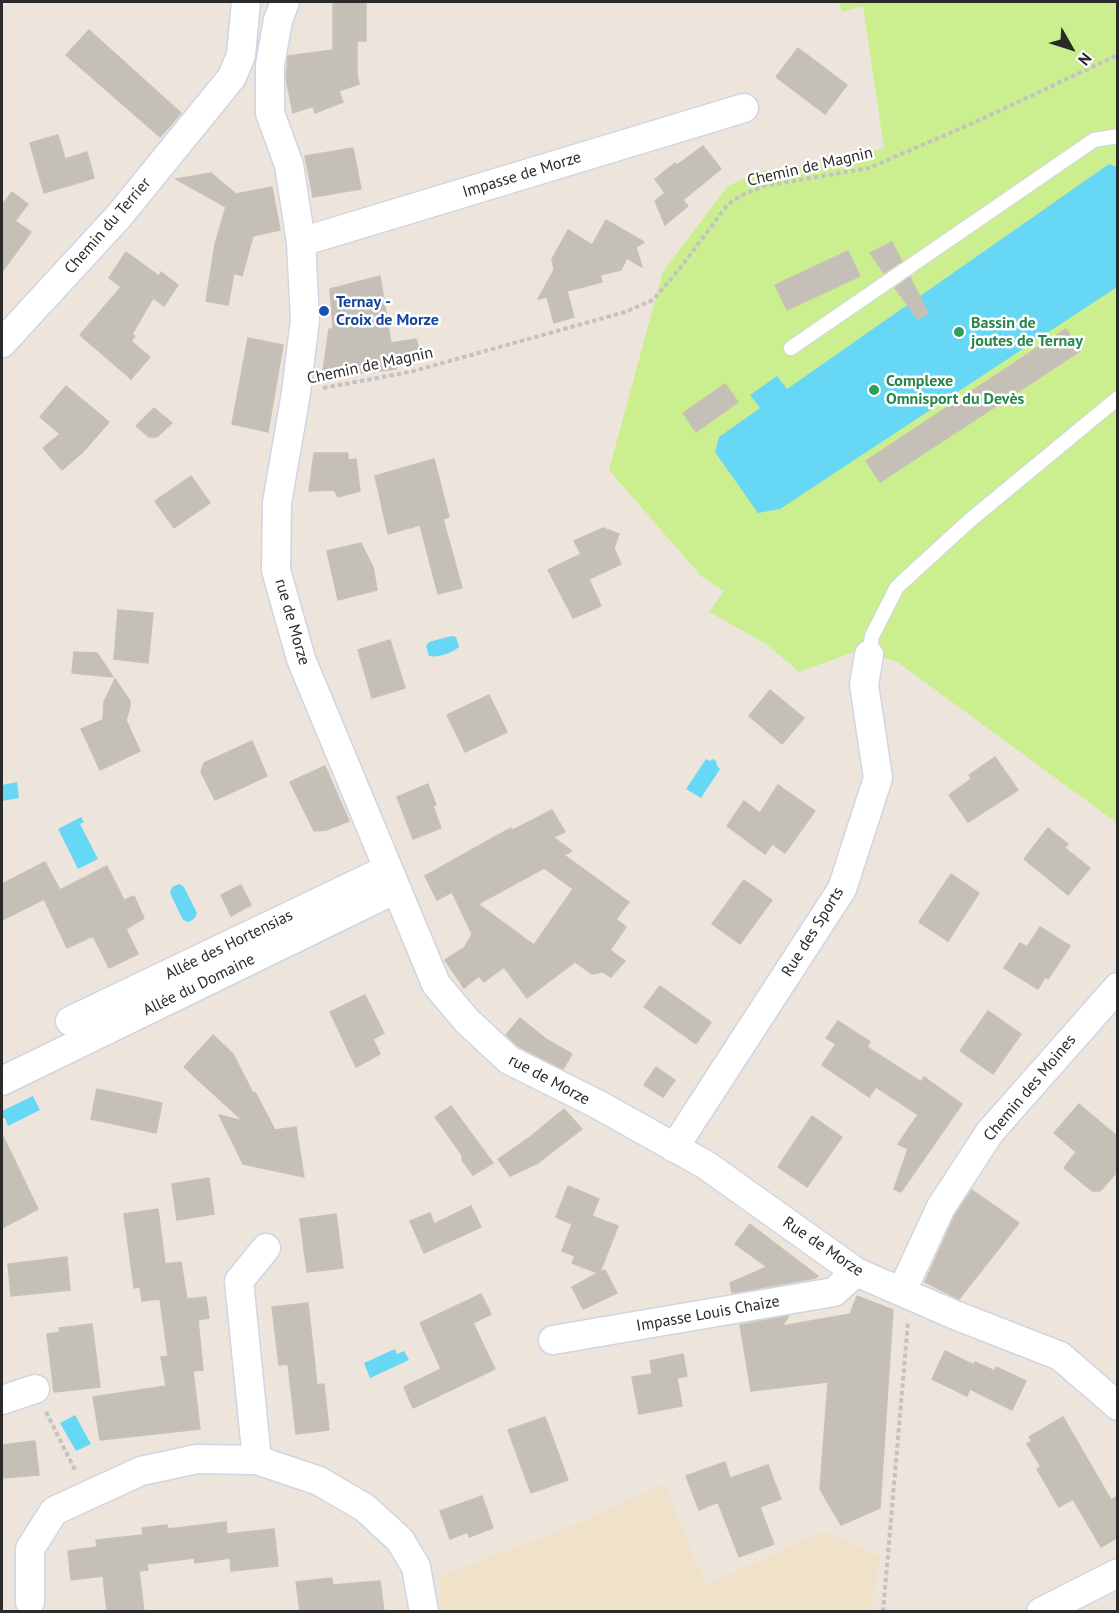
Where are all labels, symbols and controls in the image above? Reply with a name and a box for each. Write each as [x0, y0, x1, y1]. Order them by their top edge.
north arrow [1041, 18, 1101, 78]
text: N [1074, 49, 1096, 70]
street label: Chemin de Magnin [745, 143, 875, 191]
street label: Impasse de Morze [460, 148, 584, 202]
street label: Chemin du Terrier [61, 174, 155, 278]
place label: Ternay - Croix de Morze [336, 292, 439, 330]
marker: Ternay - Croix de Morze [317, 304, 331, 318]
place label: Bassin de joutes de Ternay [971, 313, 1083, 351]
marker: Bassin de joutes de Ternay [952, 325, 966, 339]
street label: Chemin de Magnin [305, 343, 435, 389]
place label: Complexe Omnisport du Devès [886, 371, 1024, 409]
marker: Complexe Omnisport du Devès [867, 383, 881, 397]
street label: rue de Morze [270, 576, 314, 668]
street label: Rue des Sports [778, 884, 848, 980]
street label: Allée des Hortensias [162, 906, 296, 984]
street label: Allée du Domaine [140, 950, 258, 1020]
street label: Chemin des Moines [980, 1031, 1080, 1145]
street label: rue de Morze [505, 1051, 593, 1109]
street label: Rue de Morze [779, 1213, 867, 1281]
street label: Impasse Louis Chaize [635, 1292, 781, 1336]

